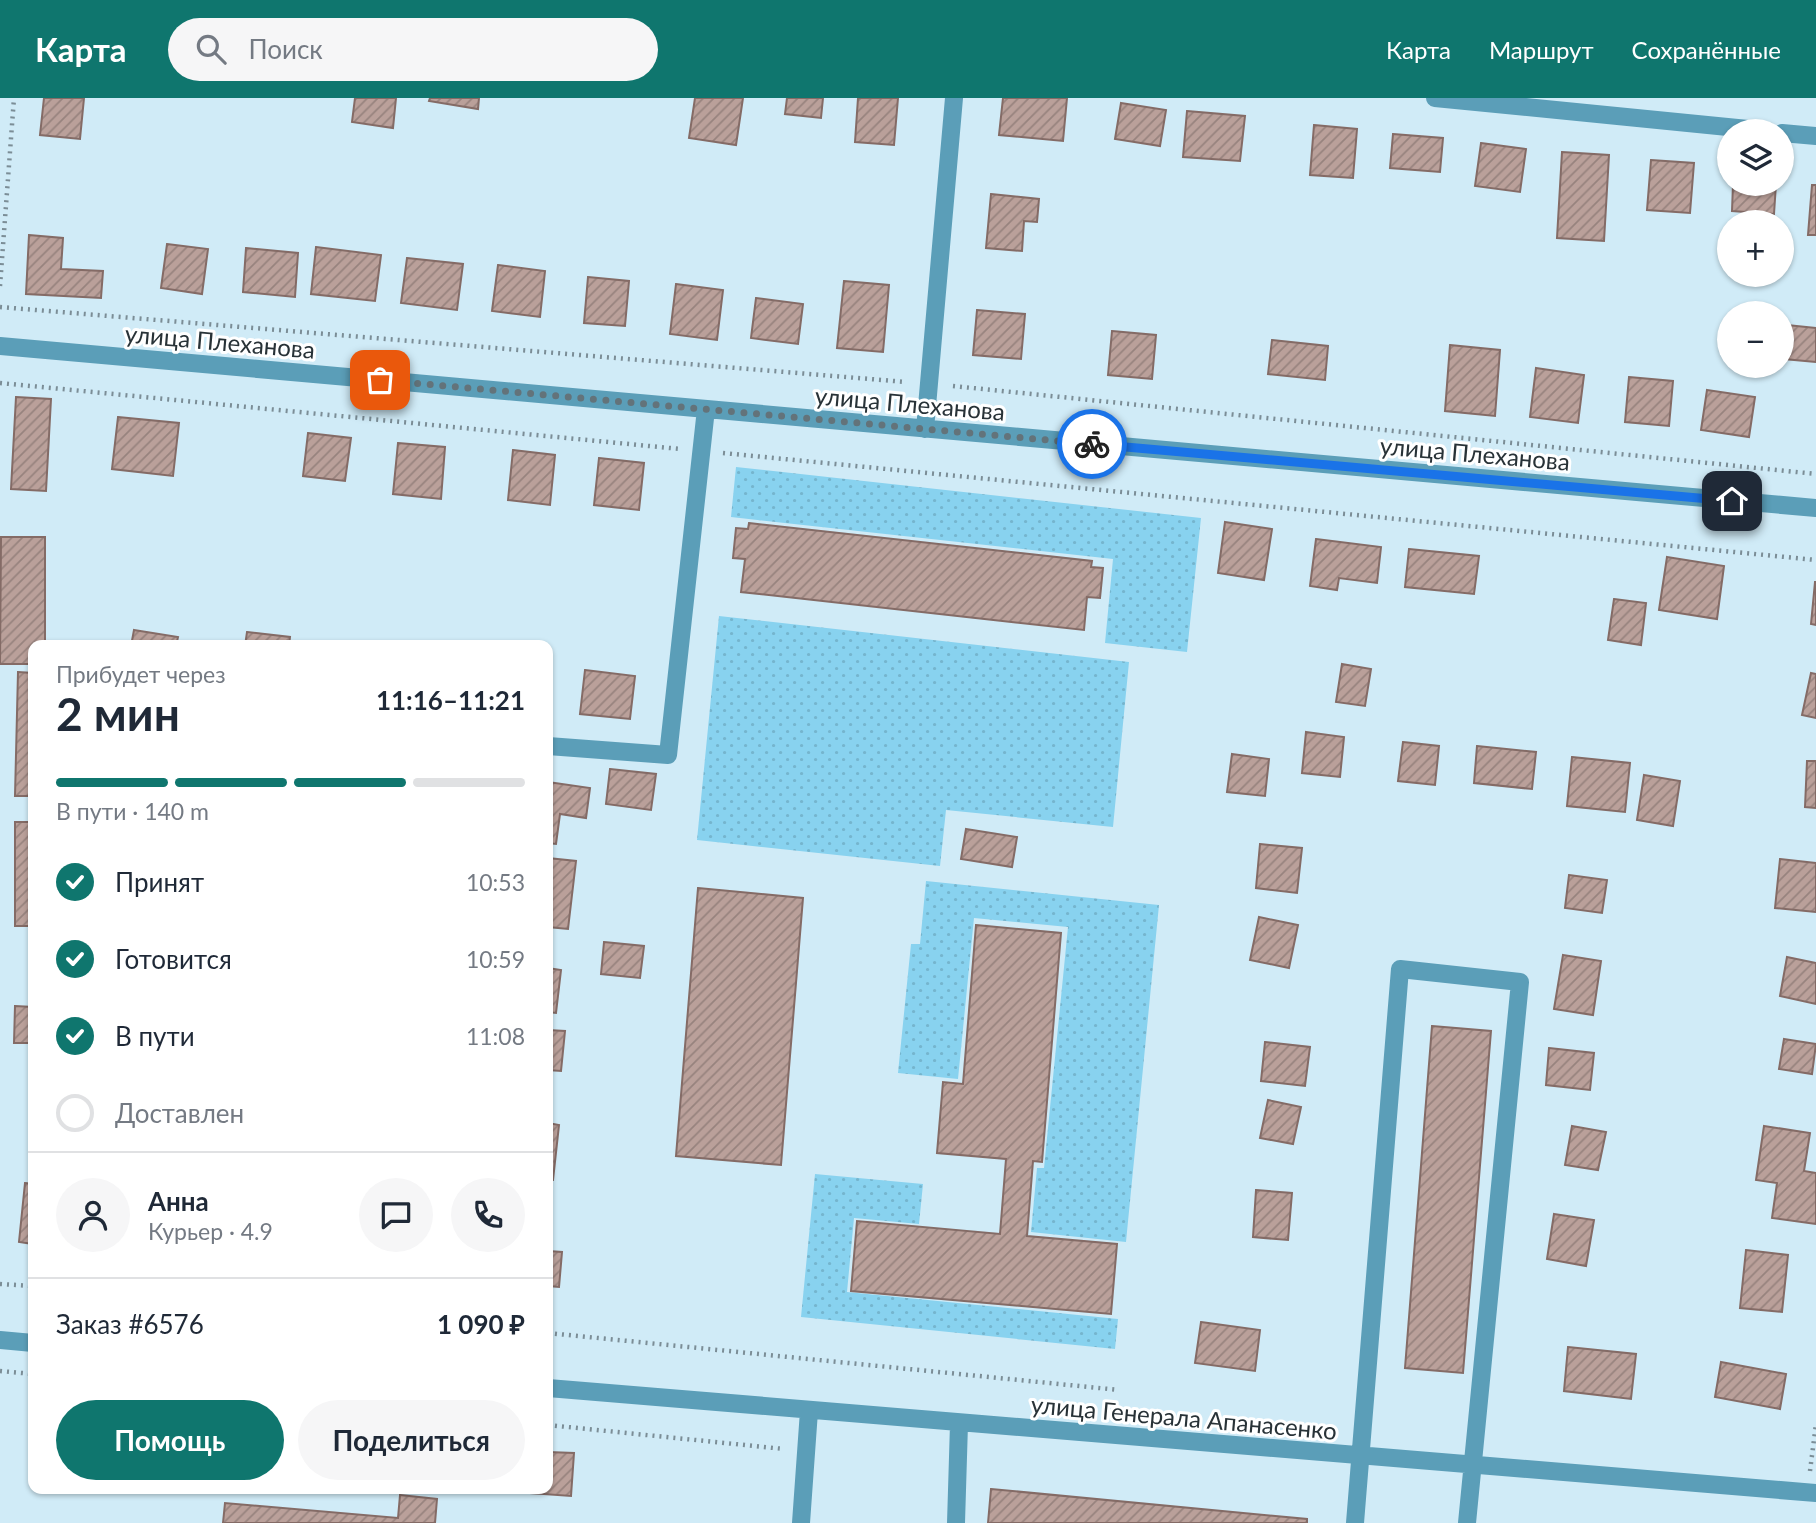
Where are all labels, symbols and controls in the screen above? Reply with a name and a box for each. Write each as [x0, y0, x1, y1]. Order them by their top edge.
search box [168, 18, 658, 81]
text: Карта [35, 29, 126, 69]
icon: search [192, 30, 230, 68]
text: Поиск [248, 33, 323, 65]
text: Карта [1386, 35, 1451, 64]
text: Маршрут [1489, 35, 1594, 64]
text: Сохранённые [1632, 35, 1781, 64]
map controls [1717, 119, 1794, 378]
button: layers [1717, 119, 1794, 196]
button: + [1717, 210, 1794, 287]
button: − [1717, 301, 1794, 378]
street label: улица Плеханова [124, 318, 316, 364]
pin [350, 350, 410, 410]
icon: bag [361, 361, 399, 399]
street label: улица Плеханова [814, 380, 1006, 426]
courier [1057, 409, 1127, 479]
icon: bike [1073, 425, 1111, 463]
street label: улица Плеханова [1379, 430, 1571, 476]
pin [1702, 471, 1762, 531]
icon: home [1713, 482, 1751, 520]
text: Прибудет через [56, 660, 226, 688]
text: 11:16–11:21 [376, 684, 525, 716]
text: 2 мин [56, 686, 180, 741]
text: В пути · 140 m [56, 797, 209, 825]
icon: check [56, 863, 94, 901]
text: Принят [115, 866, 204, 898]
text: 10:53 [466, 868, 525, 896]
icon: check [56, 940, 94, 978]
text: Готовится [115, 943, 232, 975]
text: 10:59 [466, 945, 525, 973]
icon: check [56, 1017, 94, 1055]
text: В пути [115, 1020, 195, 1052]
text: 11:08 [466, 1022, 525, 1050]
text: Доставлен [115, 1097, 244, 1129]
button: person [56, 1178, 130, 1252]
button: chat [359, 1178, 433, 1252]
button: phone [451, 1178, 525, 1252]
text: Анна [148, 1185, 209, 1217]
text: Курьер · 4.9 [148, 1217, 273, 1245]
text: Заказ #6576 [56, 1308, 204, 1340]
text: 1 090 ₽ [437, 1308, 525, 1340]
street label: улица Генерала Апанасенко [1030, 1389, 1338, 1445]
button: Помощь [56, 1400, 284, 1480]
button: Поделиться [298, 1400, 525, 1480]

